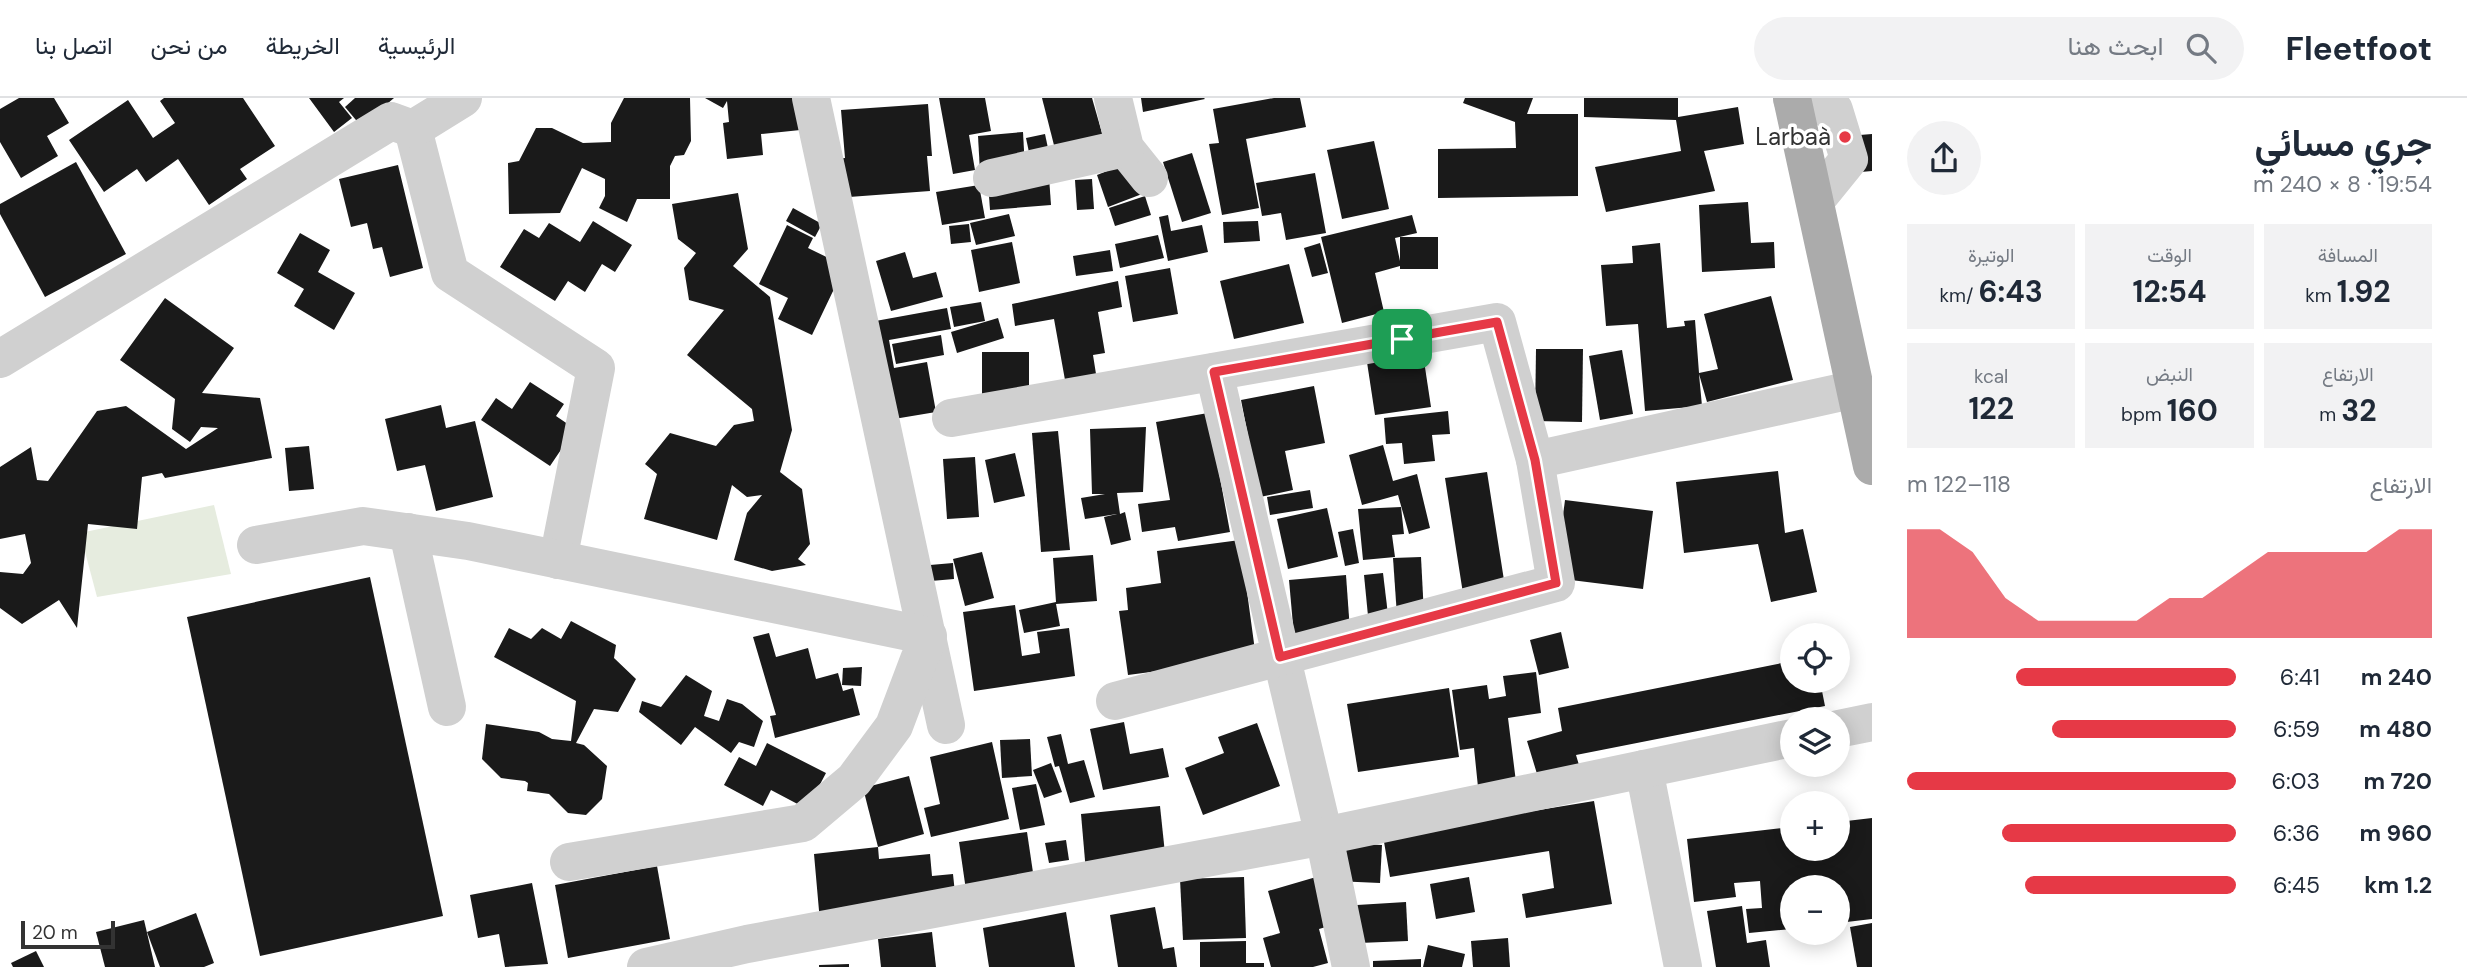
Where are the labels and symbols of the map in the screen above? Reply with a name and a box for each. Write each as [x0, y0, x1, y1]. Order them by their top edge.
place label: Larbaà [1755, 121, 1831, 152]
marker: Larbaà [1837, 129, 1853, 145]
pin [1372, 309, 1432, 369]
scale bar [21, 918, 116, 950]

